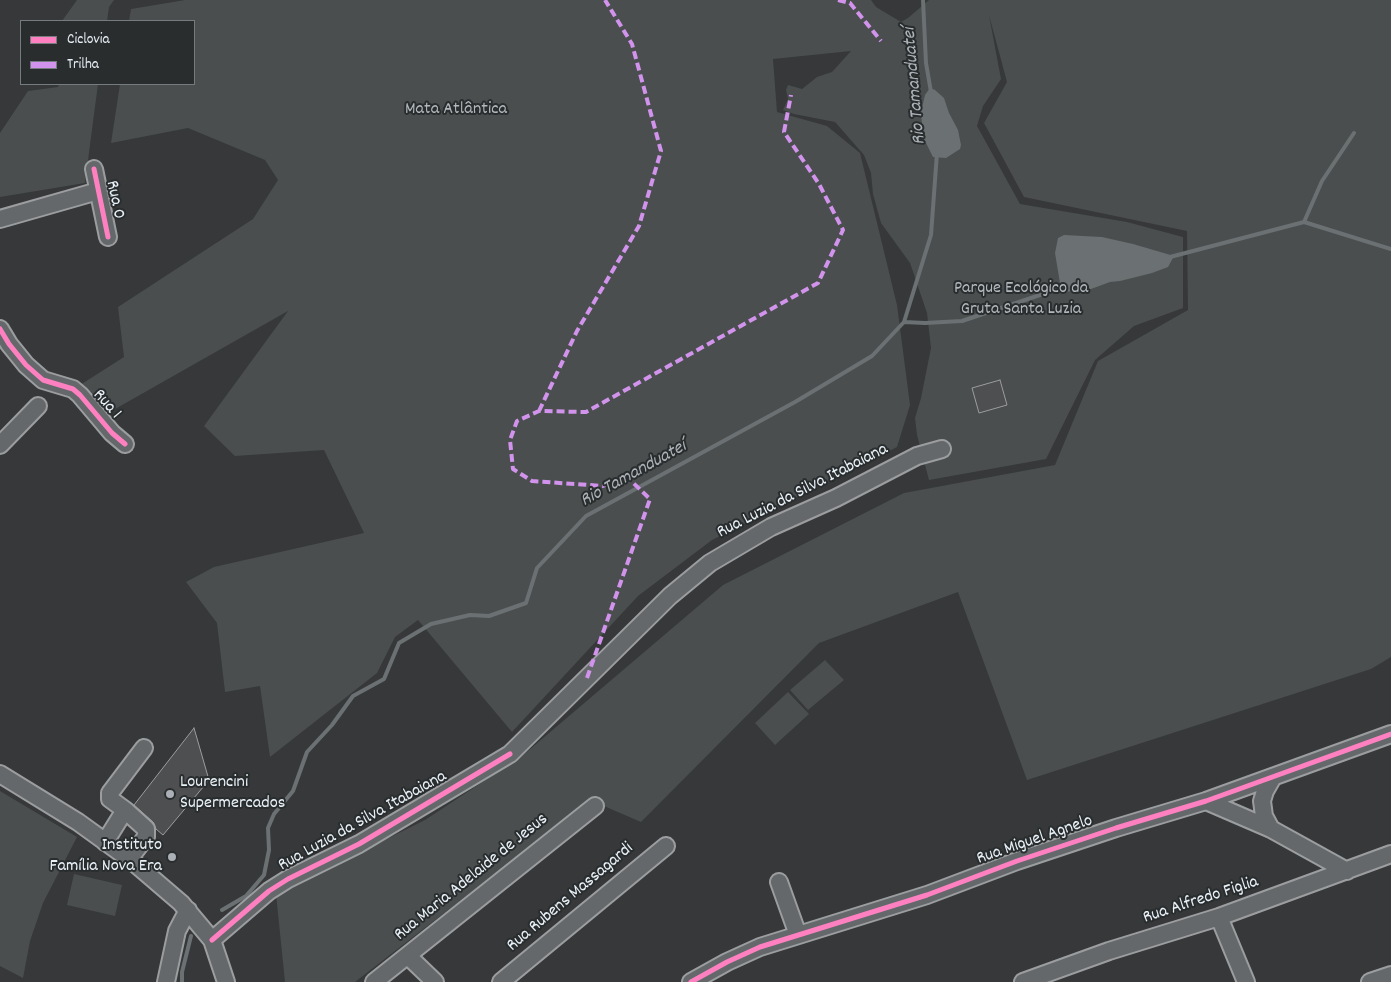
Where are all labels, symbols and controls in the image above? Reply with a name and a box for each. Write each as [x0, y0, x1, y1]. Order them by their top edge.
legend [20, 20, 195, 85]
water label: Rio Tamanduateí [900, 26, 932, 146]
text: Ciclovia [67, 29, 109, 51]
text: Trilha [67, 54, 99, 76]
park label: Mata Atlântica [405, 100, 507, 122]
street label: Rua 0 [99, 179, 129, 221]
park label: Parque Ecológico da Gruta Santa Luzia [954, 279, 1088, 322]
street label: Rua 1 [87, 385, 125, 425]
water label: Rio Tamanduateí [577, 437, 691, 513]
street label: Rua Luzia da Silva Itabaiana [714, 439, 892, 545]
street label: Rua Luzia da Silva Itabaiana [275, 767, 451, 877]
place label: Lourencini Supermercados [180, 773, 285, 816]
marker: Lourencini Supermercados [164, 788, 176, 800]
street label: Rua Maria Adelaide de Jesus [391, 809, 553, 947]
street label: Rua Miguel Agnelo [974, 811, 1096, 871]
place label: Instituto Família Nova Era [49, 836, 162, 879]
street label: Rua Rubens Massagardi [503, 839, 639, 957]
marker: Instituto Família Nova Era [166, 851, 178, 863]
street label: Rua Alfredo Figlia [1141, 872, 1261, 930]

